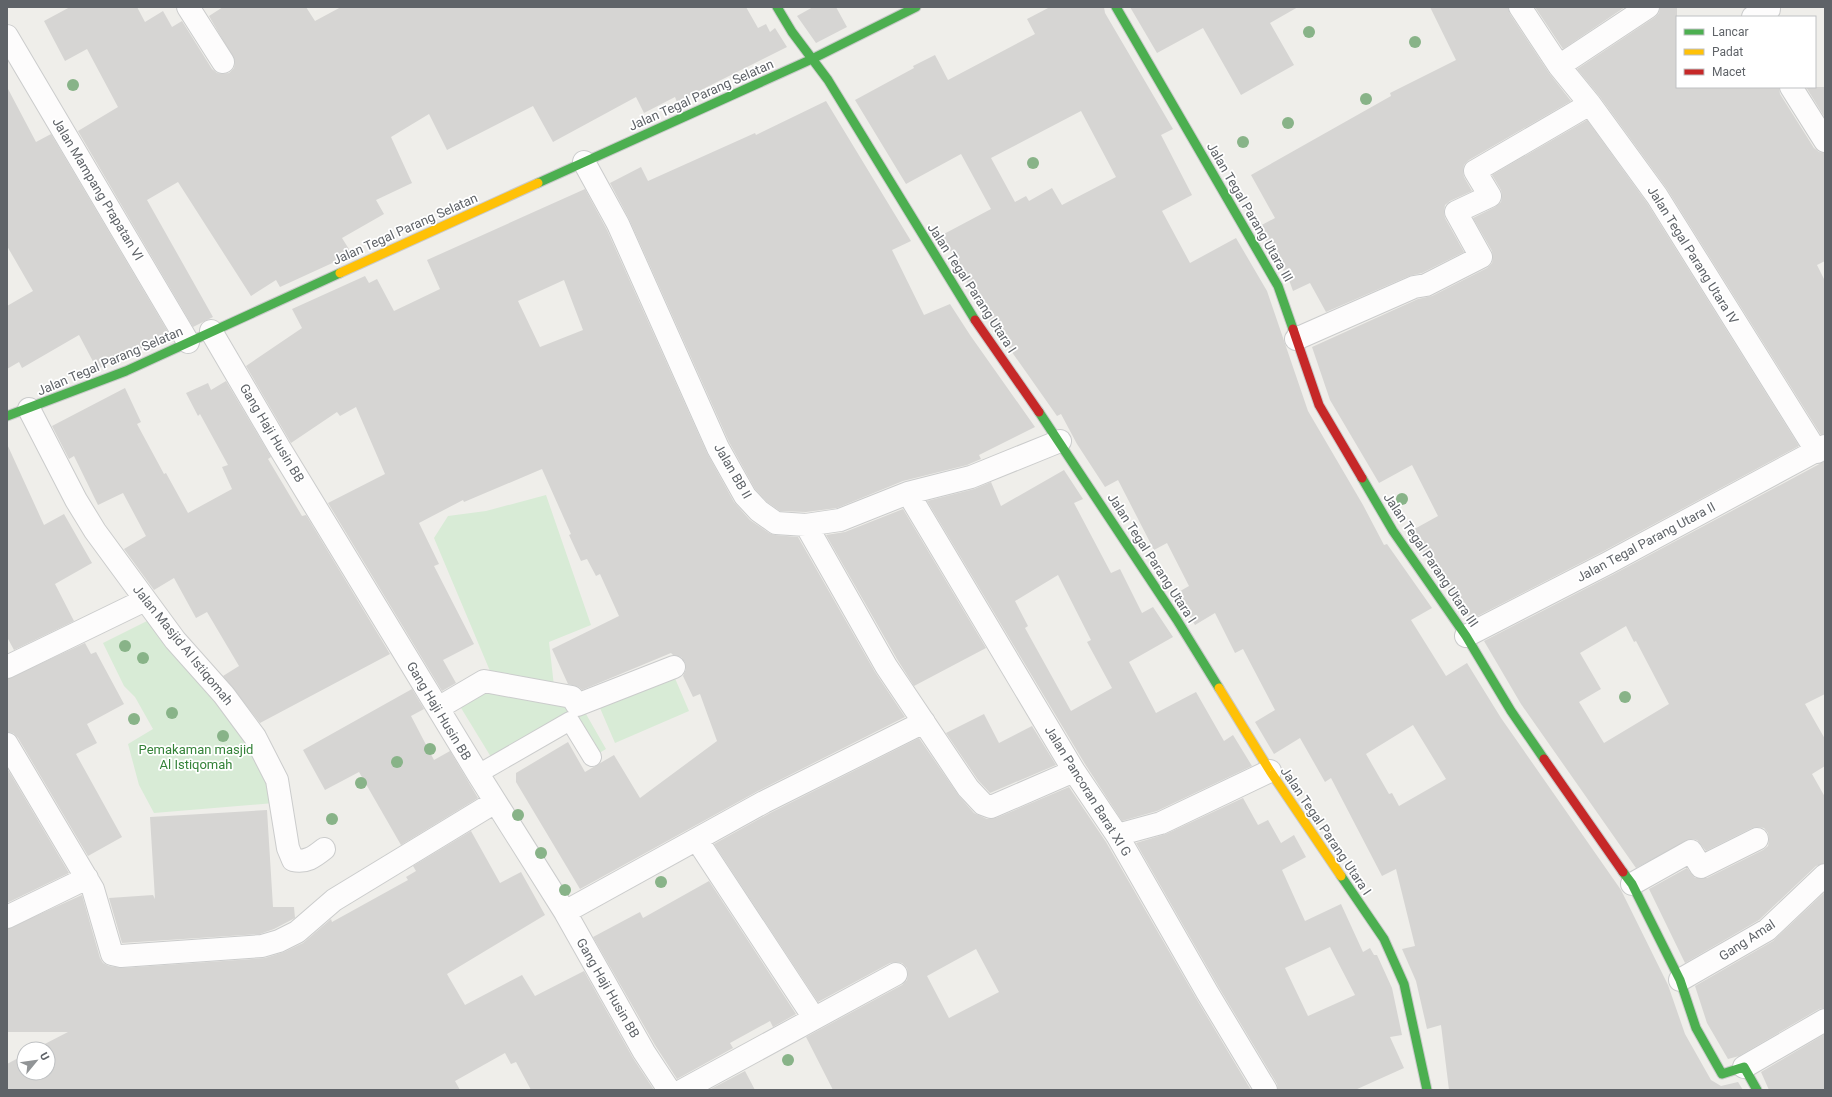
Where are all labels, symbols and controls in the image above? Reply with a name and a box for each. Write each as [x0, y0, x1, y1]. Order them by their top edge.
legend [1676, 16, 1816, 88]
text: Lancar [1712, 25, 1749, 39]
text: Padat [1712, 45, 1743, 59]
street label: Jalan Tegal Parang Selatan [626, 56, 776, 134]
text: Macet [1712, 65, 1746, 79]
street label: Jalan Mampang Prapatan VI [49, 115, 147, 263]
street label: Jalan Tegal Parang Utara III [1204, 140, 1296, 284]
street label: Jalan Tegal Parang Utara IV [1644, 183, 1742, 327]
street label: Jalan Tegal Parang Selatan [330, 190, 480, 268]
street label: Jalan Tegal Parang Utara I [925, 220, 1019, 356]
street label: Jalan Tegal Parang Selatan [35, 323, 185, 399]
street label: Gang Haji Husin BB [237, 381, 307, 485]
street label: Jalan BB II [711, 441, 755, 501]
street label: Jalan Tegal Parang Utara I [1105, 490, 1199, 626]
street label: Jalan Tegal Parang Utara III [1381, 490, 1481, 630]
street label: Jalan Tegal Parang Utara II [1574, 499, 1718, 585]
street label: Jalan Masjid Al Istiqomah [130, 582, 236, 708]
street label: Gang Haji Husin BB [404, 659, 474, 763]
street label: Jalan Pancoran Barat XI G [1042, 723, 1134, 859]
park label: Pemakaman masjid Al Istiqomah [139, 742, 253, 772]
street label: Jalan Tegal Parang Utara I [1277, 764, 1375, 898]
street label: Gang Amal [1716, 916, 1778, 964]
street label: Gang Haji Husin BB [573, 936, 643, 1040]
north arrow [16, 1041, 56, 1081]
text: U [37, 1050, 52, 1063]

